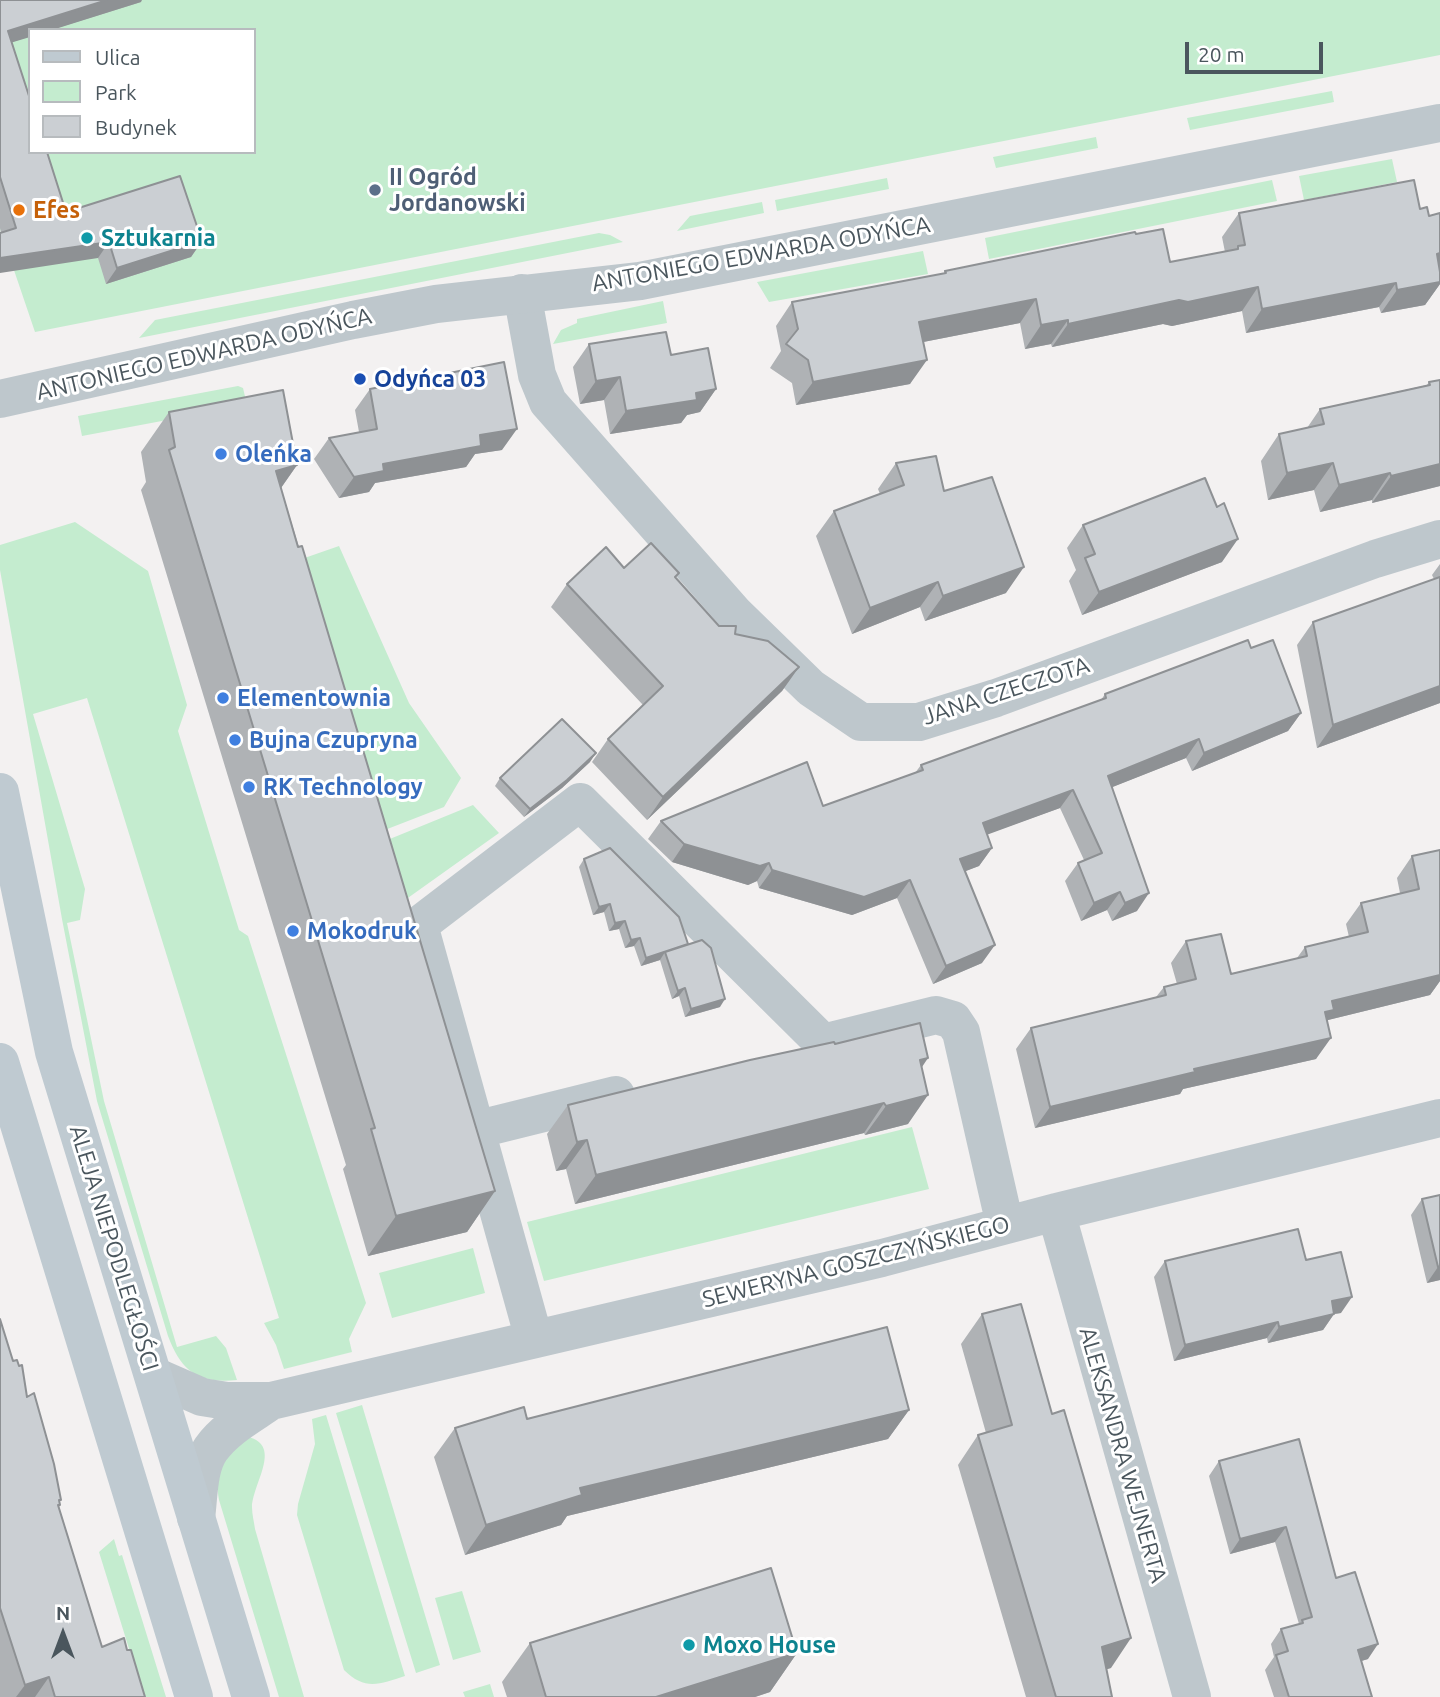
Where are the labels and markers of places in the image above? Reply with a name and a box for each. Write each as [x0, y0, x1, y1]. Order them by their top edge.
place label: II Ogród Jordanowski [389, 163, 526, 217]
marker: II Ogród Jordanowski [367, 182, 383, 198]
place label: Efes [33, 196, 80, 224]
marker: Efes [11, 202, 27, 218]
place label: Sztukarnia [101, 224, 216, 252]
marker: Sztukarnia [79, 230, 95, 246]
place label: Odyńca 03 [374, 365, 486, 393]
marker: Odyńca 03 [352, 371, 368, 387]
place label: Oleńka [235, 440, 312, 468]
marker: Oleńka [213, 446, 229, 462]
place label: Elementownia [237, 684, 391, 712]
marker: Elementownia [215, 690, 231, 706]
place label: Bujna Czupryna [249, 726, 418, 754]
marker: Bujna Czupryna [227, 732, 243, 748]
place label: RK Technology [263, 773, 423, 801]
marker: RK Technology [241, 779, 257, 795]
place label: Mokodruk [307, 917, 417, 945]
marker: Mokodruk [285, 923, 301, 939]
place label: Moxo House [703, 1631, 836, 1659]
marker: Moxo House [681, 1637, 697, 1653]

